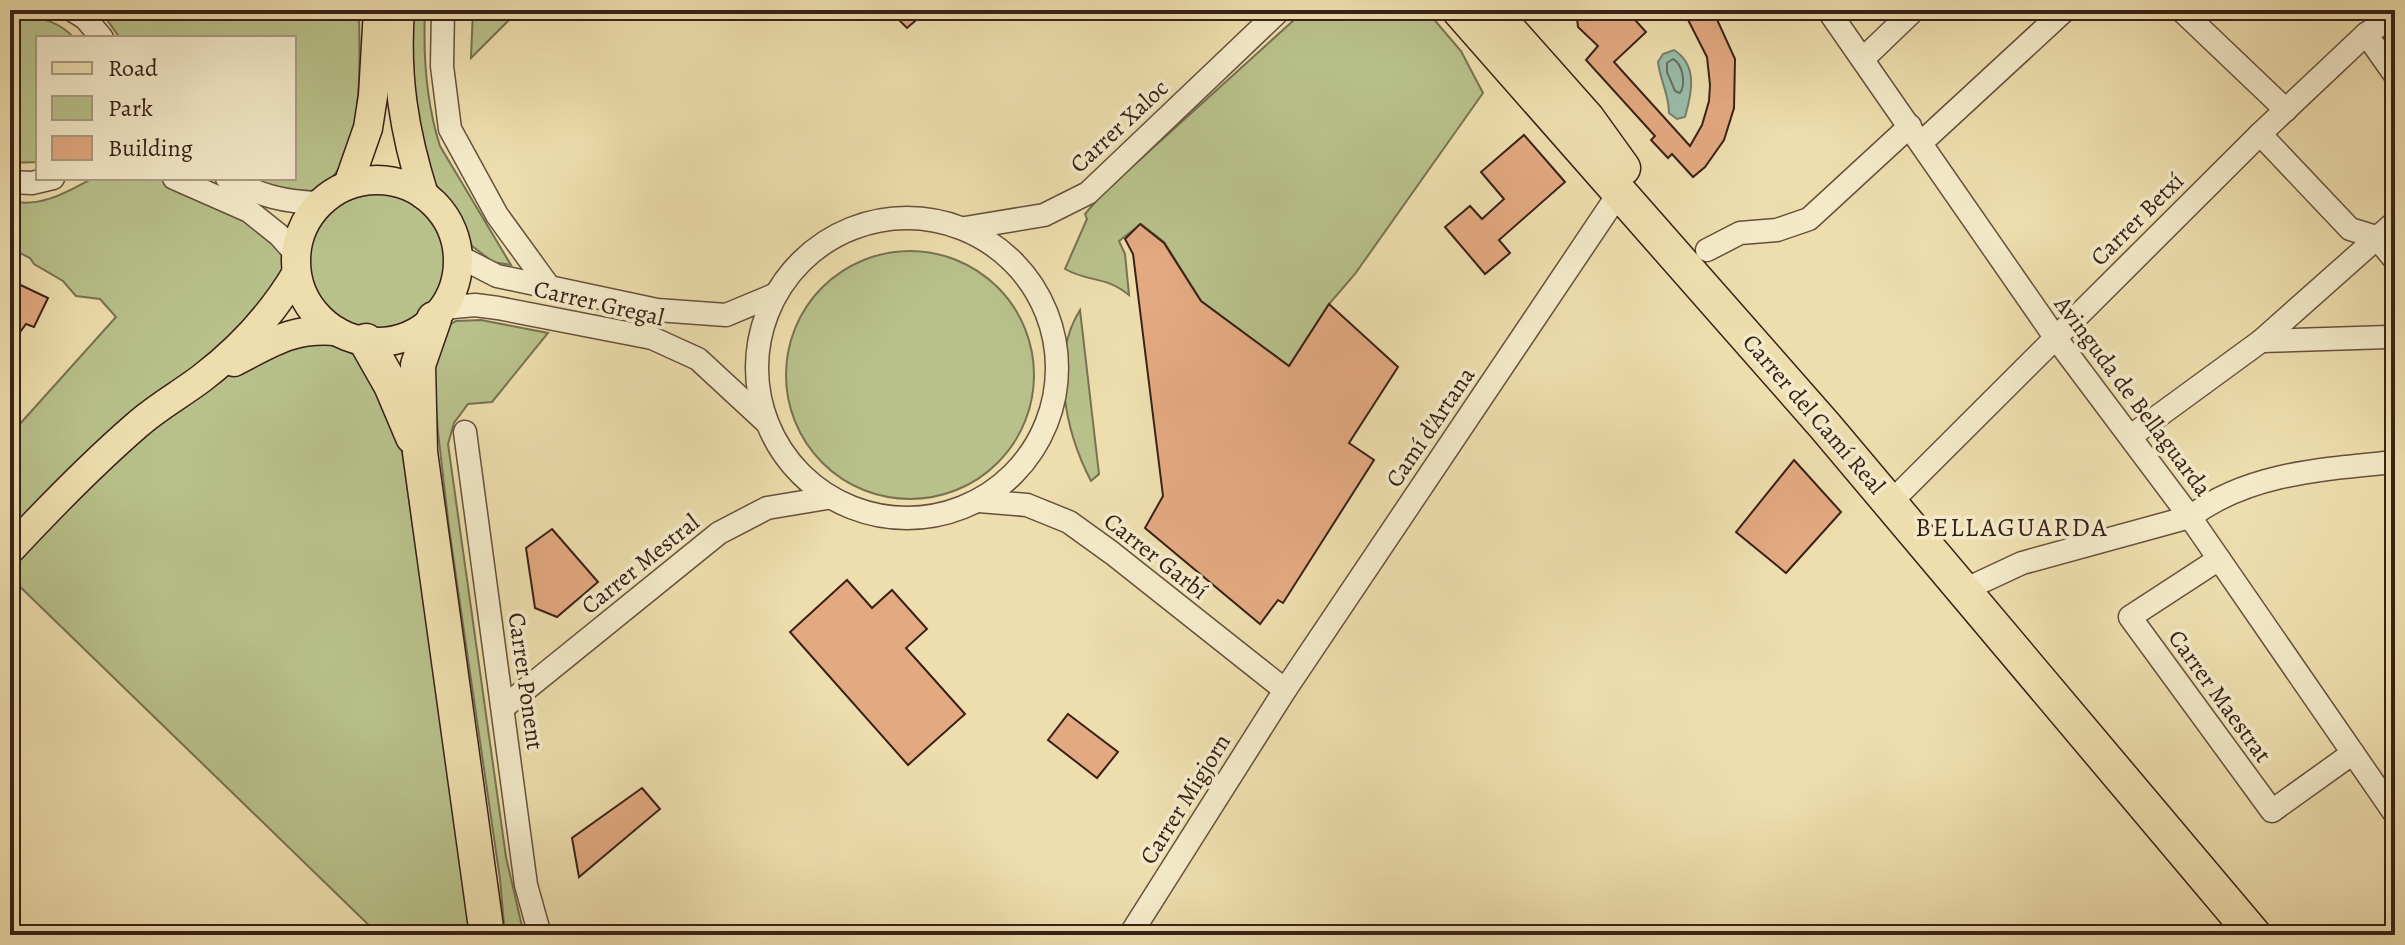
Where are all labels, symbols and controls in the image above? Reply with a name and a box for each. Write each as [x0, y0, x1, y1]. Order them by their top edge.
legend [36, 36, 296, 180]
text: Road [108, 52, 158, 84]
street label: Carrer Xaloc [1063, 72, 1175, 180]
text: Park [108, 92, 153, 124]
text: Building [108, 132, 193, 164]
street label: Carrer Betxí [2083, 165, 2191, 273]
street label: Carrer Gregal [531, 272, 667, 334]
street label: Avinguda de Bellaguarda [2046, 288, 2219, 503]
street label: Carrer del Camí Real [1735, 327, 1893, 501]
street label: Camí d'Artana [1378, 360, 1482, 493]
street label: Carrer Garbí [1097, 505, 1215, 607]
street label: Carrer Mestral [574, 506, 706, 621]
district label: BELLAGUARDA [1915, 510, 2109, 545]
street label: Carrer Ponent [501, 610, 551, 752]
street label: Carrer Maestrat [2161, 623, 2279, 769]
street label: Carrer Migjorn [1132, 728, 1238, 870]

